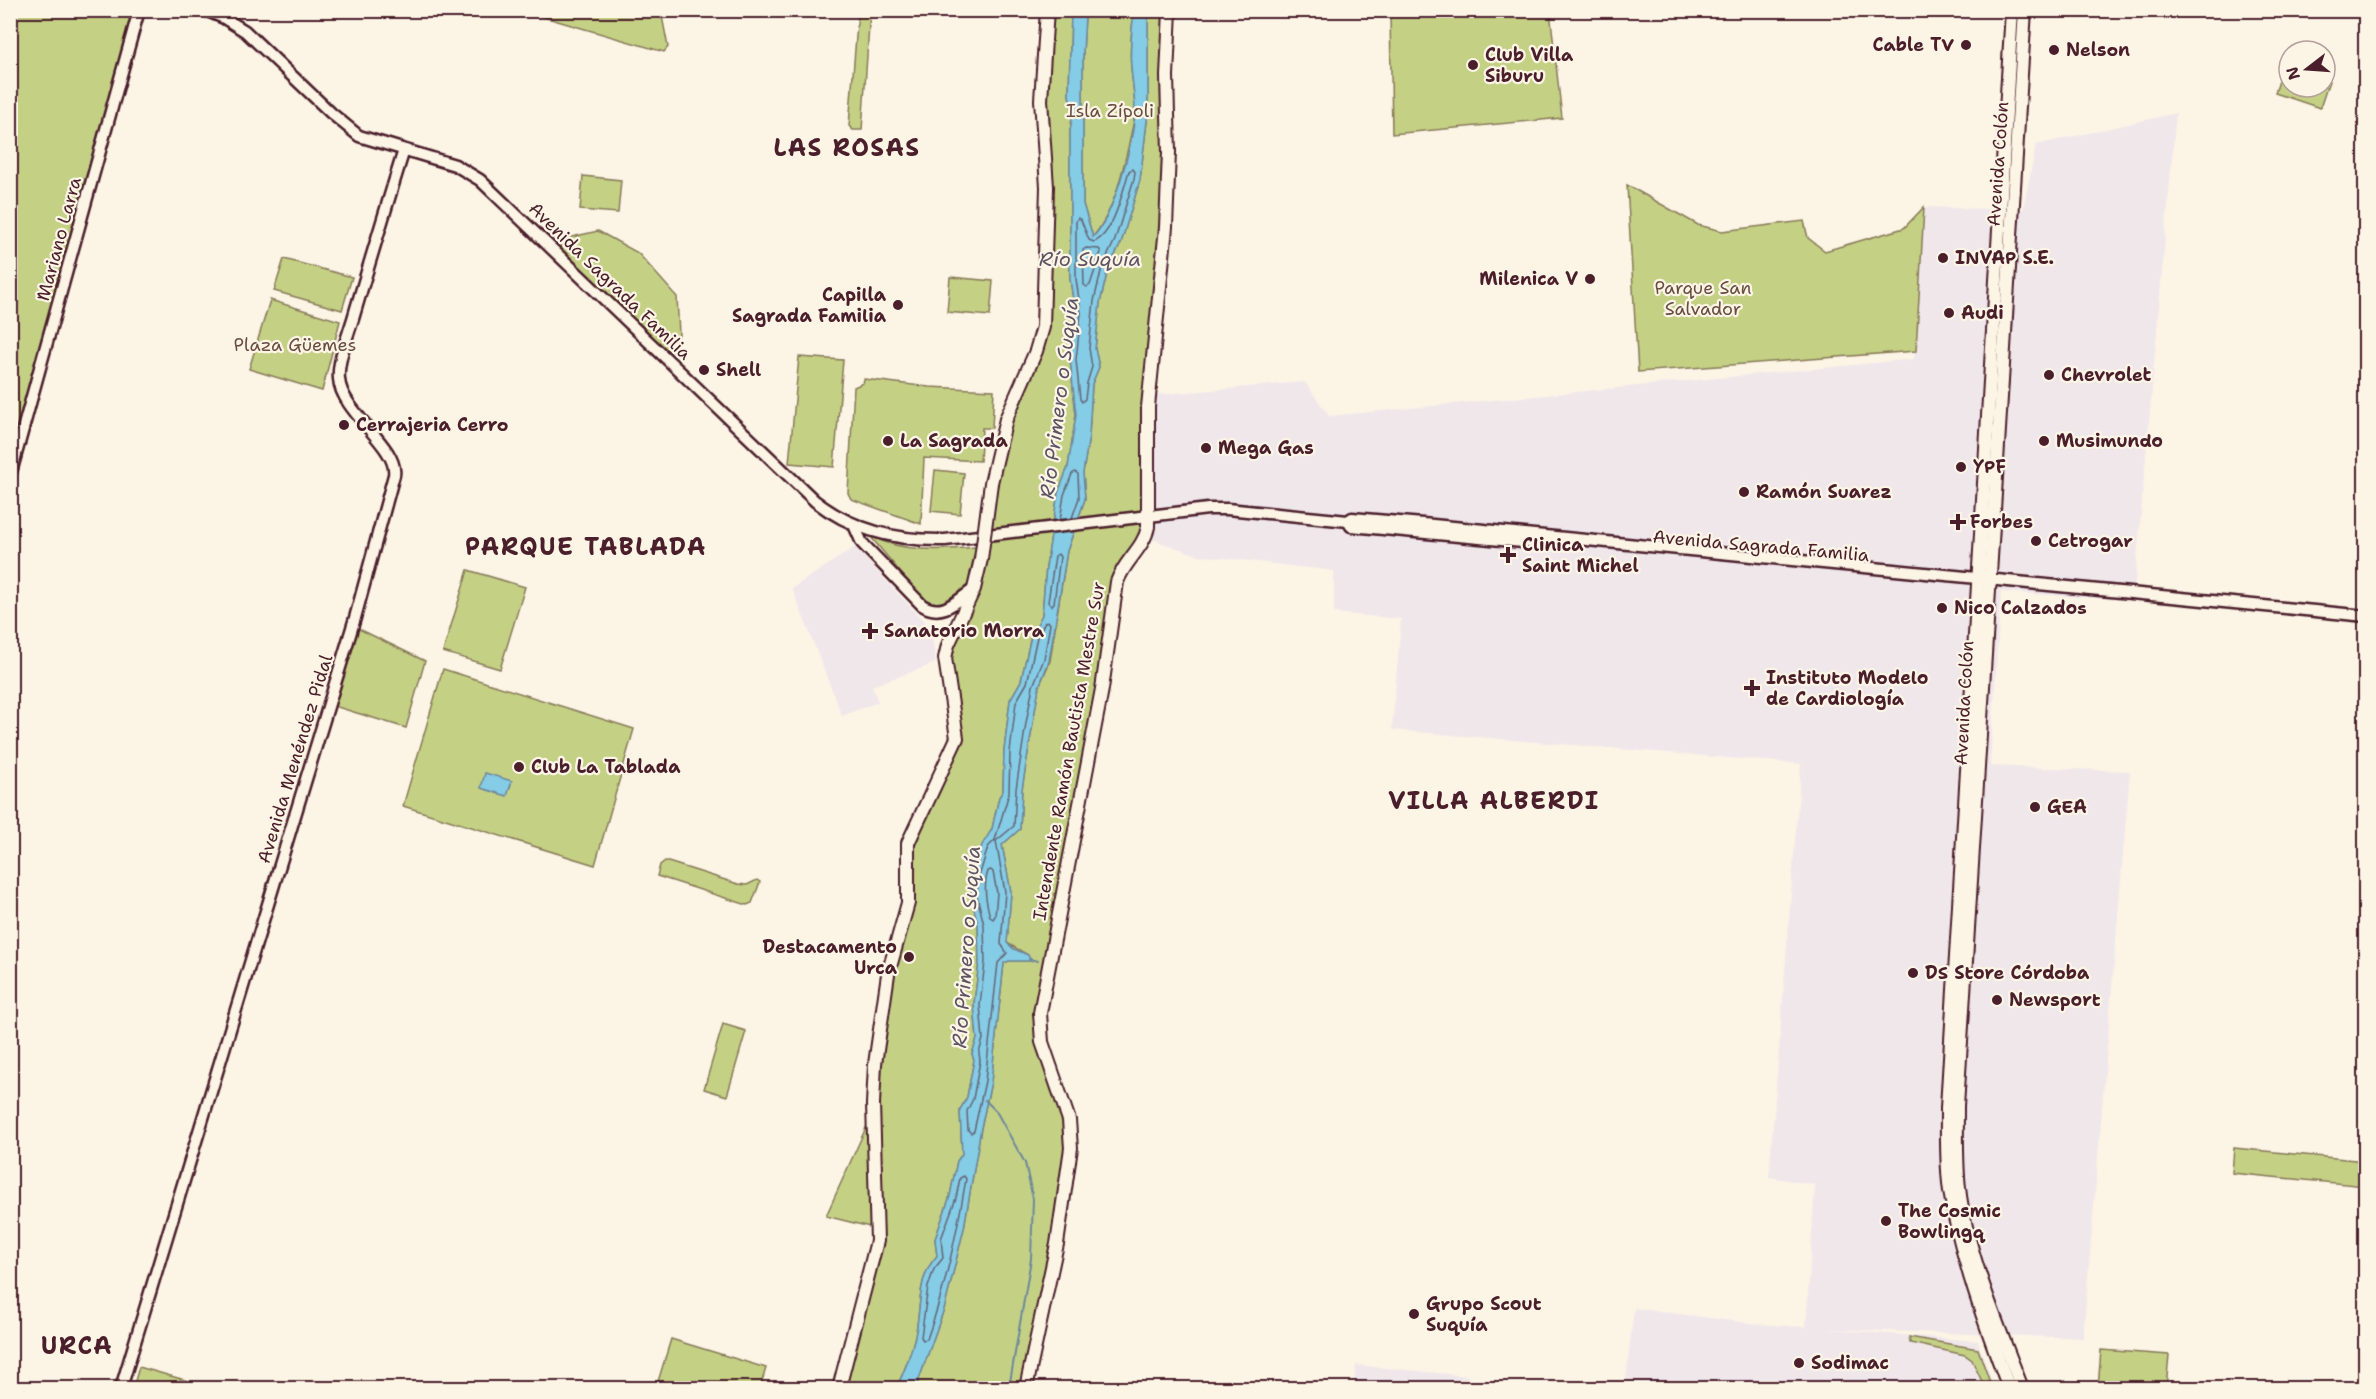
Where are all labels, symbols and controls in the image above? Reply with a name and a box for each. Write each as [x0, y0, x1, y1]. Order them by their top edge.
place label: Cable TV [1873, 33, 1954, 57]
marker: Cable TV [1959, 38, 1973, 52]
place label: Nelson [2066, 38, 2130, 62]
north arrow [2277, 39, 2337, 99]
place label: Club Villa Siburu [1485, 43, 1574, 88]
marker: Nelson [2047, 43, 2061, 57]
marker: Club Villa Siburu [1466, 58, 1480, 72]
text: N [2281, 64, 2305, 82]
park label: Isla Zípoli [1066, 99, 1154, 123]
street label: Avenida Colón [1982, 101, 2014, 227]
district label: LAS ROSAS [774, 132, 920, 164]
street label: Mariano Larra [31, 174, 87, 304]
street label: Avenida Sagrada Familia [524, 197, 696, 365]
water label: Río Suquía [1039, 246, 1141, 272]
place label: INVAP S.E. [1955, 246, 2054, 270]
marker: INVAP S.E. [1936, 251, 1950, 265]
place label: Milenica V [1479, 267, 1578, 291]
marker: Milenica V [1583, 272, 1597, 286]
park label: Parque San Salvador [1654, 276, 1752, 321]
place label: Capilla Sagrada Familia [732, 283, 887, 328]
water label: Río Primero o Suquía [1034, 296, 1084, 500]
marker: Capilla Sagrada Familia [891, 298, 905, 312]
place label: Audi [1961, 301, 2004, 325]
marker: Audi [1942, 306, 1956, 320]
park label: Plaza Güemes [234, 333, 356, 357]
place label: Shell [716, 358, 761, 382]
marker: Shell [697, 363, 711, 377]
place label: Chevrolet [2061, 363, 2152, 387]
marker: Chevrolet [2042, 368, 2056, 382]
place label: Cerrajeria Cerro [356, 413, 509, 437]
marker: Cerrajeria Cerro [337, 418, 351, 432]
place label: La Sagrada [900, 429, 1008, 453]
place label: Musimundo [2056, 429, 2163, 453]
marker: La Sagrada [881, 434, 895, 448]
marker: Musimundo [2037, 434, 2051, 448]
place label: Mega Gas [1218, 436, 1314, 460]
marker: Mega Gas [1199, 441, 1213, 455]
place label: YPF [1973, 455, 2006, 479]
marker: YPF [1954, 460, 1968, 474]
place label: Ramón Suarez [1756, 480, 1892, 504]
marker: Ramón Suarez [1737, 485, 1751, 499]
place label: Forbes [1970, 510, 2033, 534]
marker: Forbes [1951, 515, 1965, 529]
street label: Avenida Sagrada Familia [1652, 525, 1870, 567]
place label: Cetrogar [2048, 529, 2133, 553]
district label: PARQUE TABLADA [465, 531, 707, 563]
place label: Clinica Saint Michel [1522, 533, 1639, 578]
marker: Cetrogar [2029, 534, 2043, 548]
marker: Clinica Saint Michel [1499, 546, 1517, 564]
street label: Intendente Ramón Bautista Mestre Sur [1027, 580, 1111, 922]
place label: Nico Calzados [1954, 596, 2087, 620]
marker: Nico Calzados [1935, 601, 1949, 615]
place label: Sanatorio Morra [884, 619, 1045, 643]
marker: Sanatorio Morra [861, 622, 879, 640]
street label: Avenida Colón [1949, 640, 1979, 766]
street label: Avenida Menéndez Pidal [252, 651, 338, 866]
place label: Instituto Modelo de Cardiología [1766, 666, 1928, 711]
marker: Instituto Modelo de Cardiología [1743, 679, 1761, 697]
place label: Club La Tablada [531, 755, 681, 779]
marker: Club La Tablada [512, 760, 526, 774]
district label: VILLA ALBERDI [1388, 785, 1600, 817]
place label: GEA [2047, 795, 2087, 819]
marker: GEA [2028, 800, 2042, 814]
water label: Río Primero o Suquía [946, 845, 986, 1049]
place label: Destacamento Urca [763, 935, 898, 980]
marker: Destacamento Urca [902, 950, 916, 964]
place label: DS Store Córdoba [1925, 961, 2090, 985]
marker: DS Store Córdoba [1906, 966, 1920, 980]
place label: Newsport [2009, 988, 2101, 1012]
marker: Newsport [1990, 993, 2004, 1007]
place label: The Cosmic Bowlingq [1898, 1199, 2001, 1244]
marker: The Cosmic Bowlingq [1879, 1214, 1893, 1228]
place label: Grupo Scout Suquía [1426, 1292, 1542, 1337]
marker: Grupo Scout Suquía [1407, 1307, 1421, 1321]
district label: URCA [41, 1330, 113, 1362]
place label: Sodimac [1811, 1351, 1889, 1375]
marker: Sodimac [1792, 1356, 1806, 1370]

